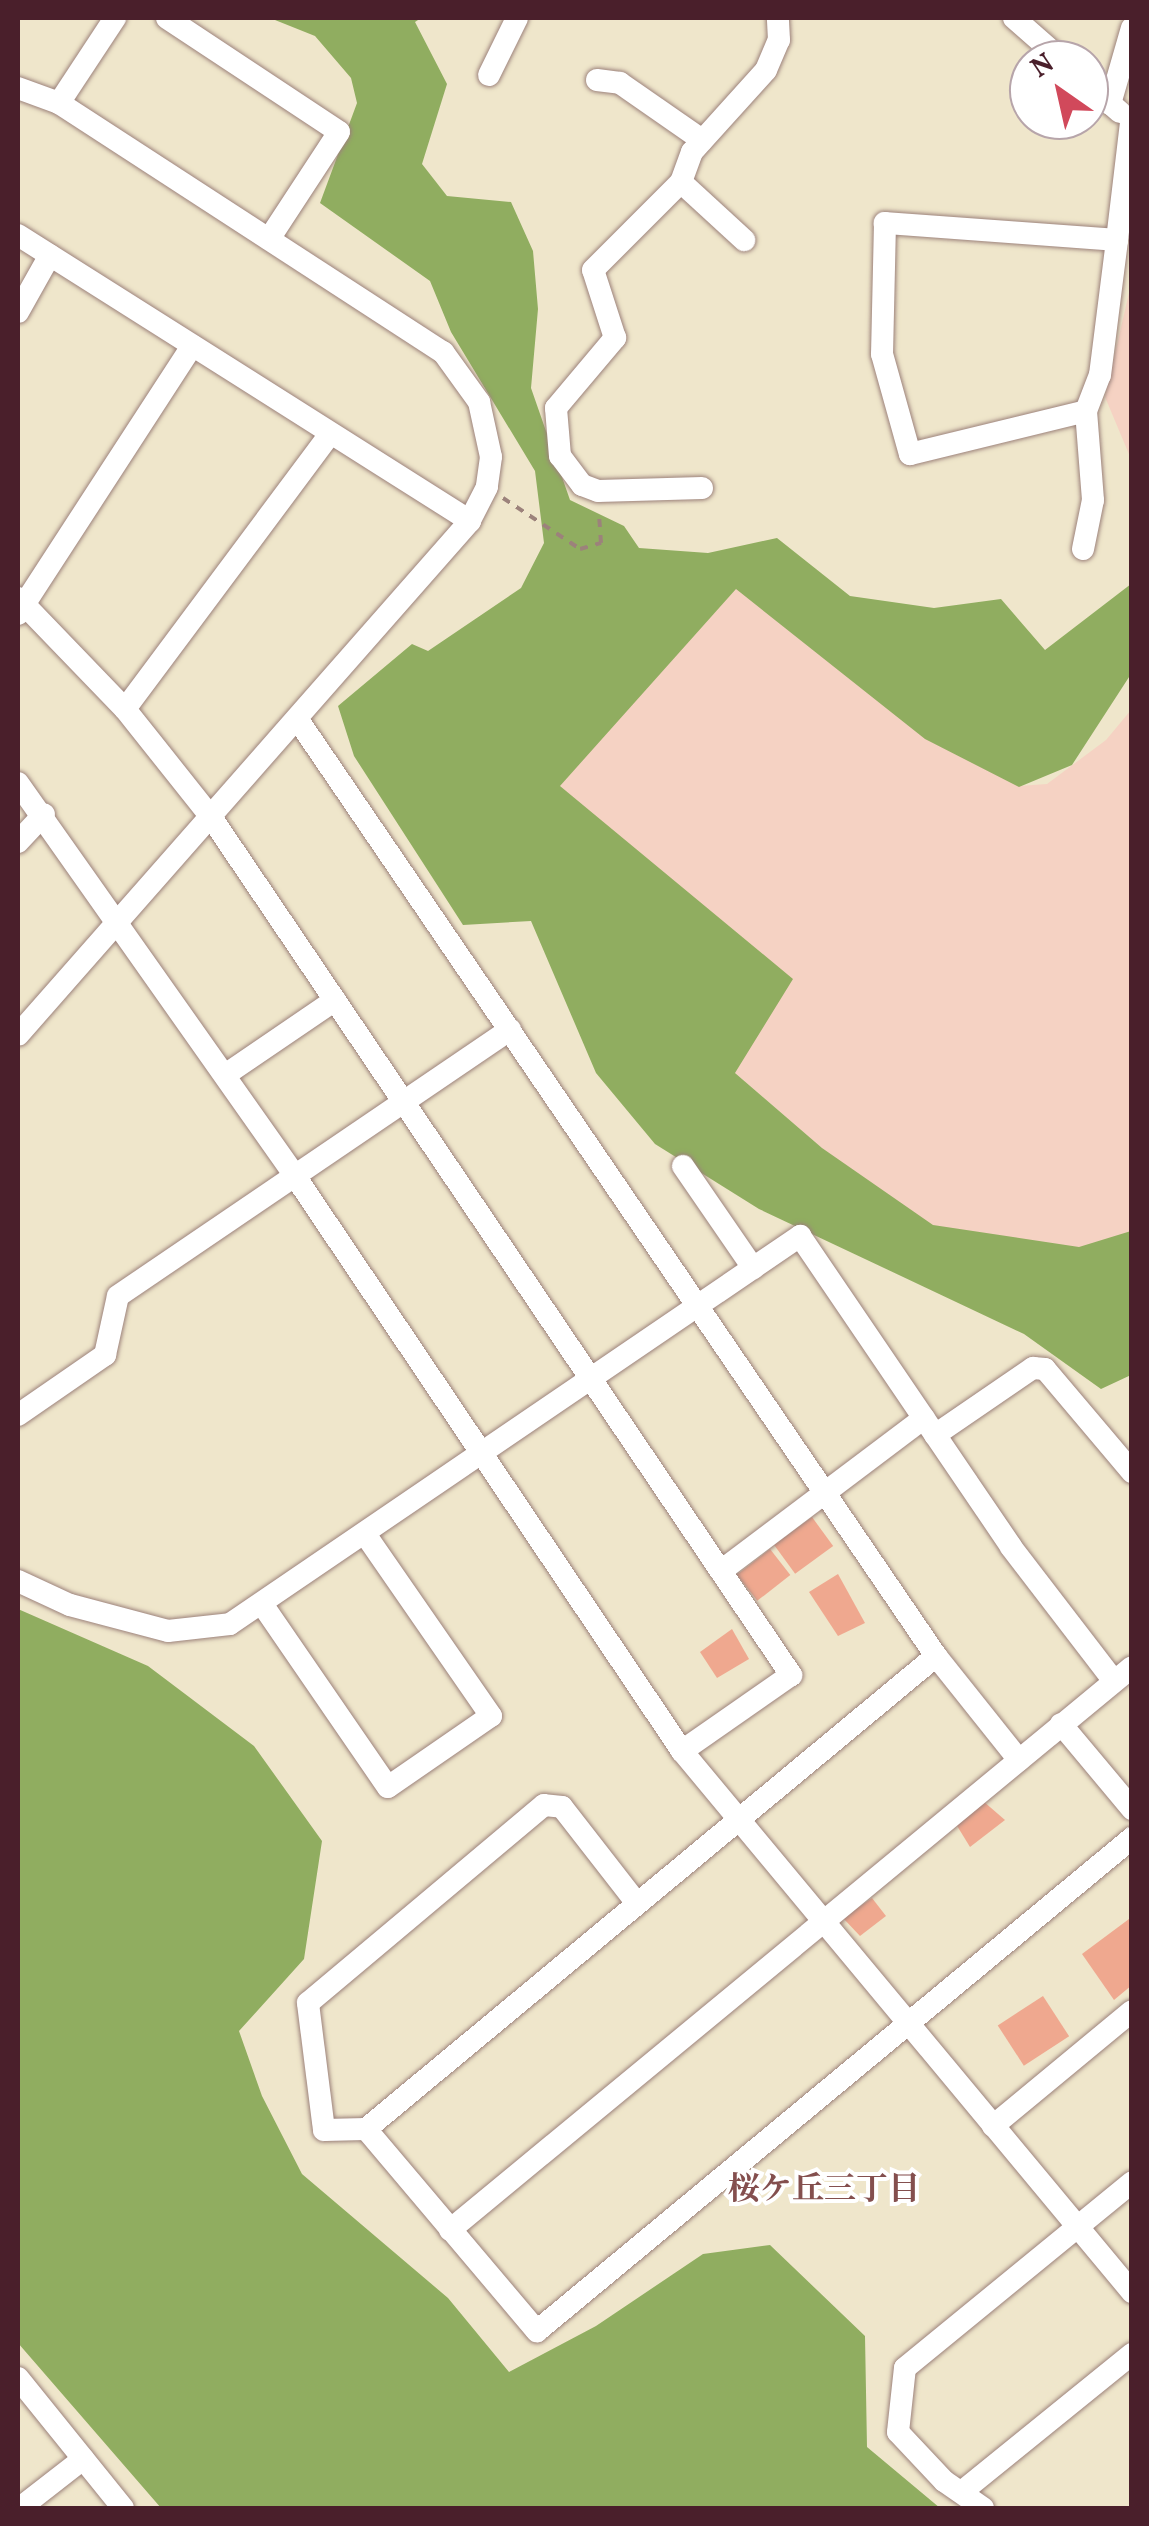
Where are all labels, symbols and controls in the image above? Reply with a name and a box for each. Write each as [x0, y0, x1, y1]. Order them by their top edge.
north arrow [1009, 40, 1109, 140]
text: N [1024, 45, 1062, 88]
district label: 桜ケ丘三丁目 [728, 2172, 920, 2210]

